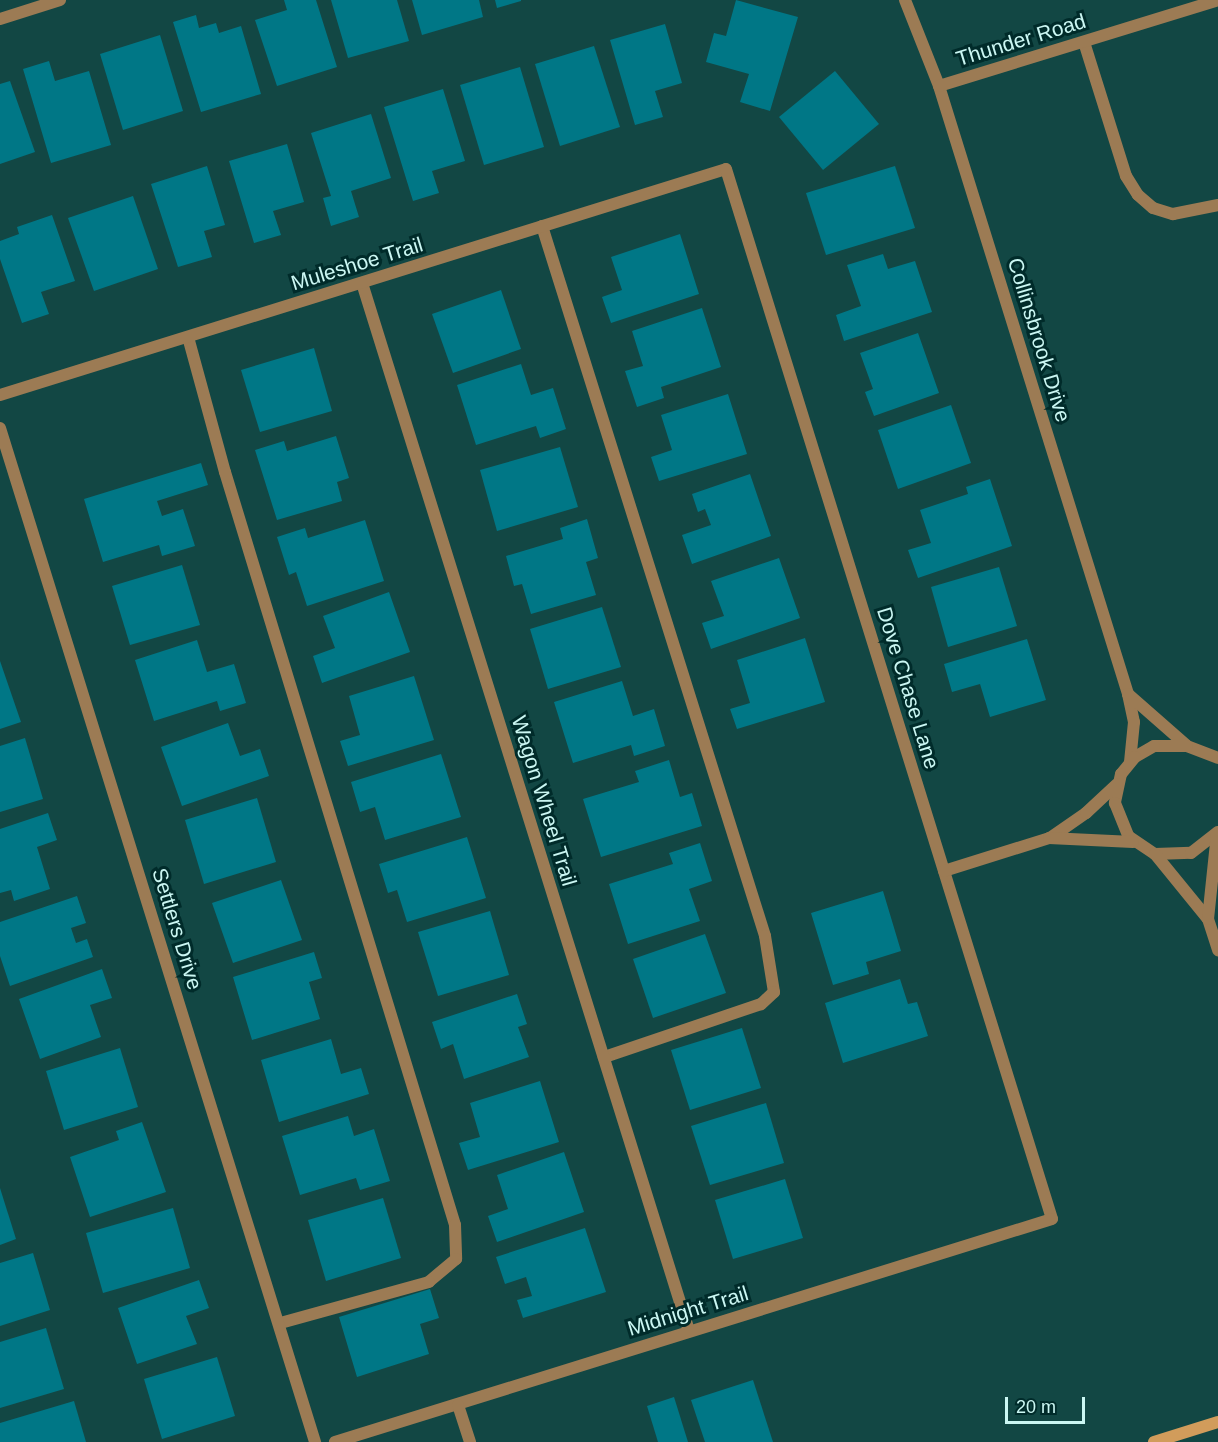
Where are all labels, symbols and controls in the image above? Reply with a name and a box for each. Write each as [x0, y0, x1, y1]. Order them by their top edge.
street label: Thunder Road [953, 8, 1089, 72]
street label: Muleshoe Trail [288, 232, 426, 296]
street label: Collinsbrook Drive [1002, 255, 1076, 425]
street label: Dove Chase Lane [871, 604, 945, 772]
street label: Wagon Wheel Trail [506, 713, 582, 889]
street label: Settlers Drive [147, 865, 207, 993]
street label: Midnight Trail [624, 1281, 752, 1341]
scale bar [1008, 1385, 1088, 1423]
text: 20 m [1016, 1397, 1056, 1417]

